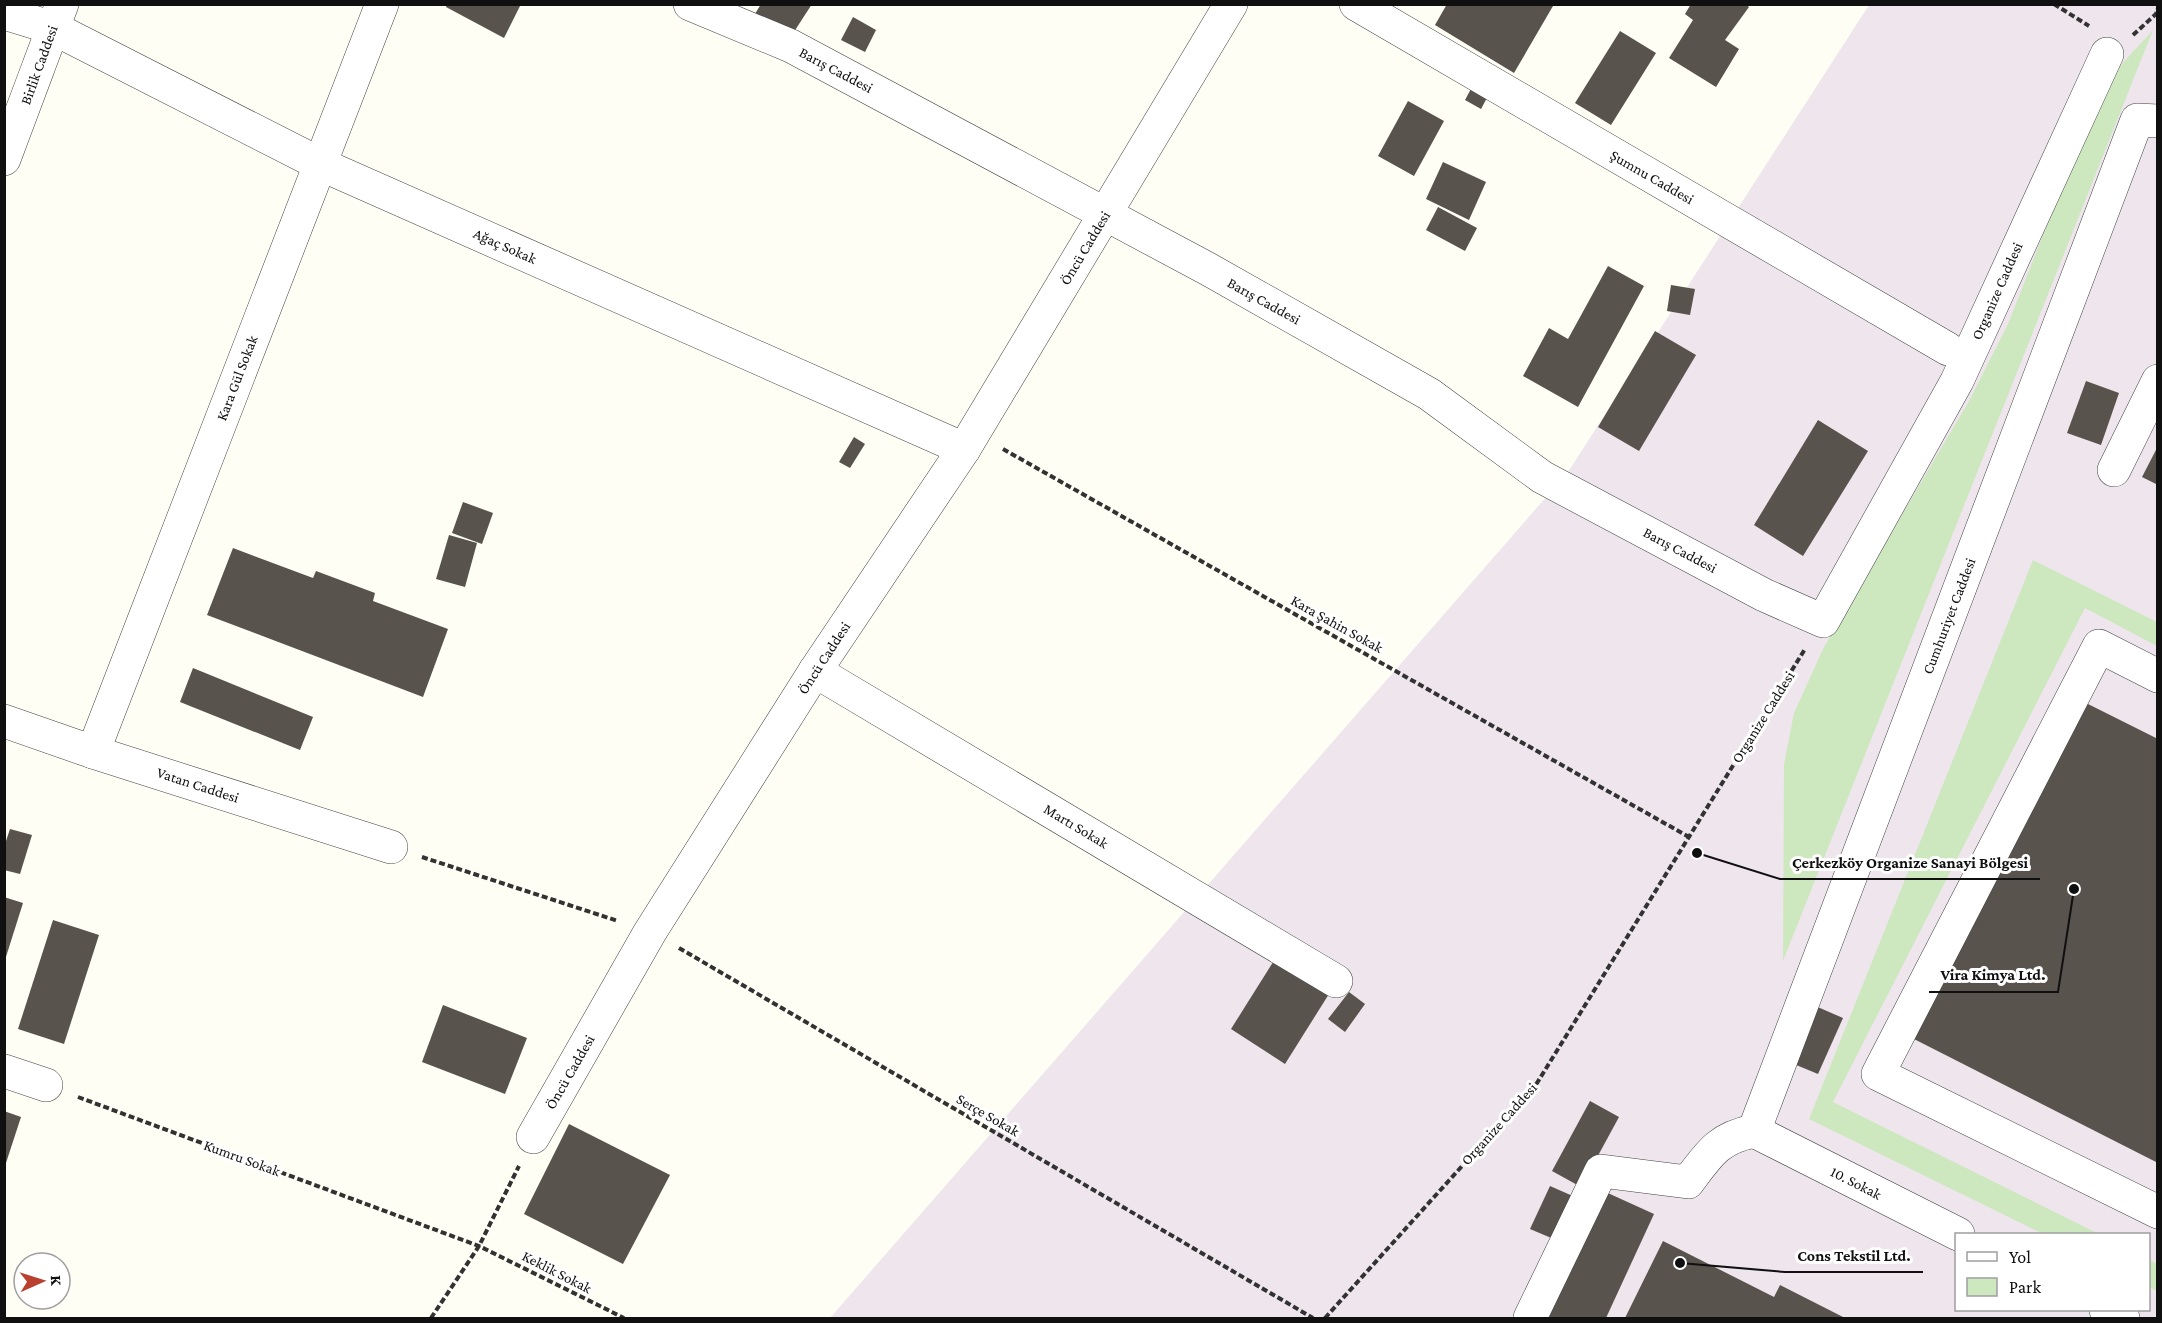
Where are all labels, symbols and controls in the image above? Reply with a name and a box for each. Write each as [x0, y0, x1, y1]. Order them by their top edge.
street label: Birlik Caddesi [17, 23, 61, 107]
street label: Barış Caddesi [796, 44, 876, 97]
street label: Şumnu Caddesi [1607, 147, 1697, 208]
street label: Öncü Caddesi [1057, 208, 1113, 288]
street label: Ağaç Sokak [471, 225, 540, 268]
street label: Organize Caddesi [1968, 240, 2027, 343]
street label: Barış Caddesi [1224, 274, 1303, 329]
street label: Kara Gül Sokak [213, 332, 261, 423]
street label: Barış Caddesi [1640, 524, 1720, 577]
street label: Cumhuriyet Caddesi [1919, 556, 1979, 677]
street label: Kara Şahin Sokak [1288, 592, 1387, 657]
street label: Öncü Caddesi [795, 619, 853, 697]
street label: Organize Caddesi [1728, 668, 1798, 766]
street label: Vatan Caddesi [155, 764, 241, 806]
street label: Martı Sokak [1041, 801, 1112, 852]
callout: Çerkezköy Organize Sanayi Bölgesi [1780, 845, 2040, 879]
text: Çerkezköy Organize Sanayi Bölgesi [1792, 854, 2028, 871]
callout: Vira Kimya Ltd. [1929, 958, 2058, 992]
text: Vira Kimya Ltd. [1940, 966, 2045, 983]
street label: Öncü Caddesi [542, 1032, 598, 1112]
street label: Organize Caddesi [1458, 1080, 1541, 1169]
street label: Serçe Sokak [953, 1091, 1023, 1141]
street label: Kumru Sokak [202, 1137, 283, 1180]
street label: 10. Sokak [1828, 1163, 1885, 1203]
legend [1955, 1233, 2150, 1311]
callout: Cons Tekstil Ltd. [1785, 1238, 1923, 1272]
text: Cons Tekstil Ltd. [1797, 1247, 1911, 1264]
text: Yol [2009, 1247, 2031, 1267]
street label: Keklik Sokak [520, 1248, 595, 1297]
north arrow [12, 1251, 72, 1311]
text: K [48, 1275, 65, 1287]
text: Park [2009, 1277, 2041, 1297]

